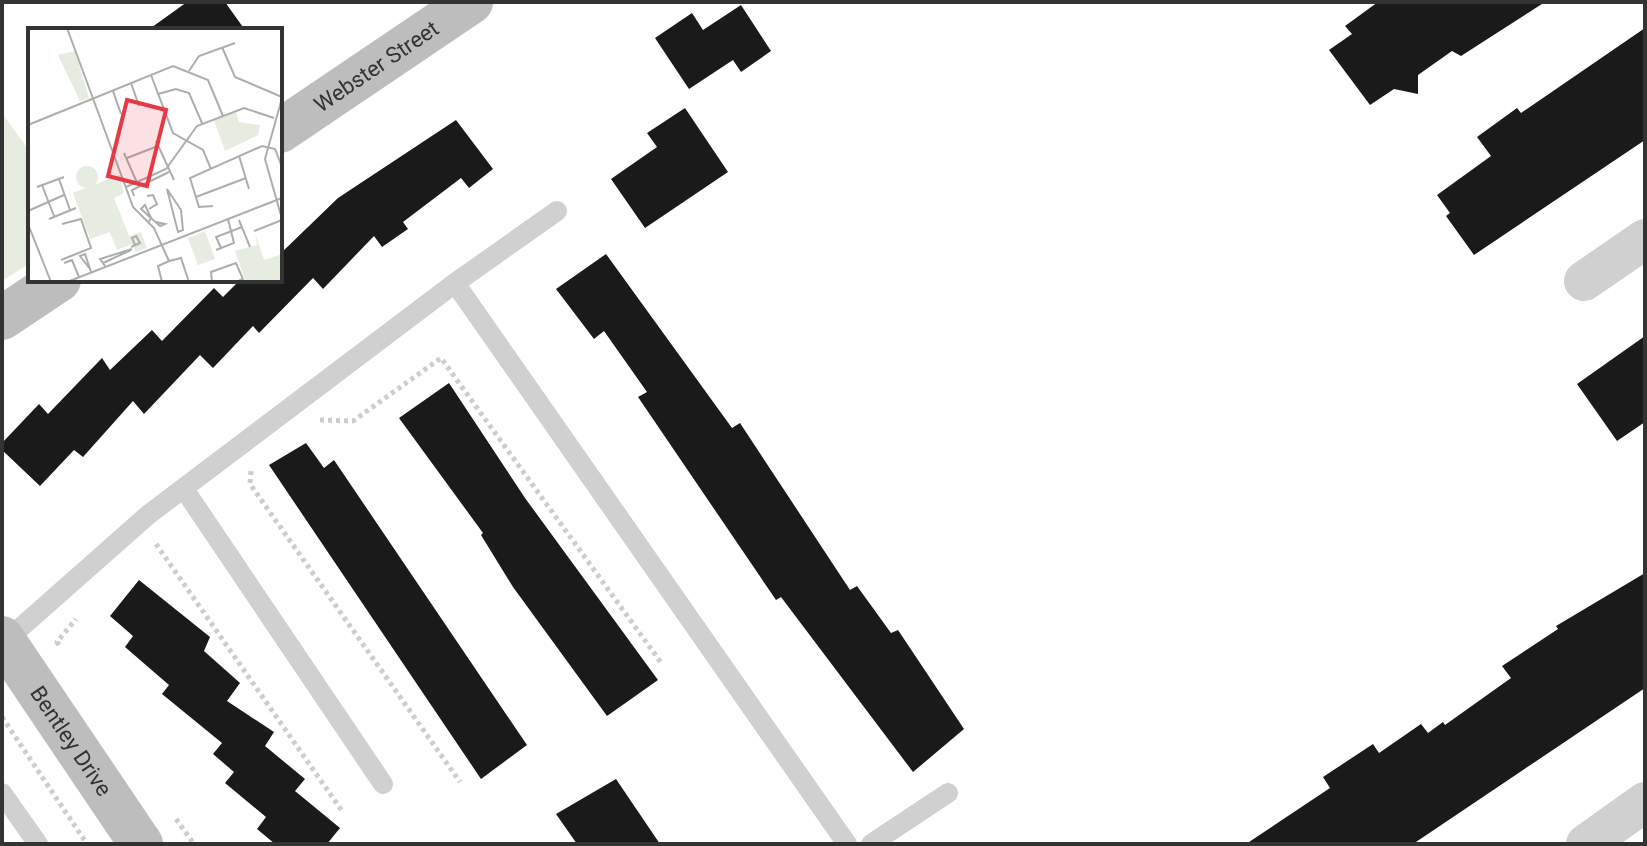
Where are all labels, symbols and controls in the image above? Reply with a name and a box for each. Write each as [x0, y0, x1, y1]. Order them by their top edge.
street label: Webster Street [309, 15, 443, 117]
inset map [28, 28, 282, 282]
street label: Bentley Drive [25, 681, 117, 800]

